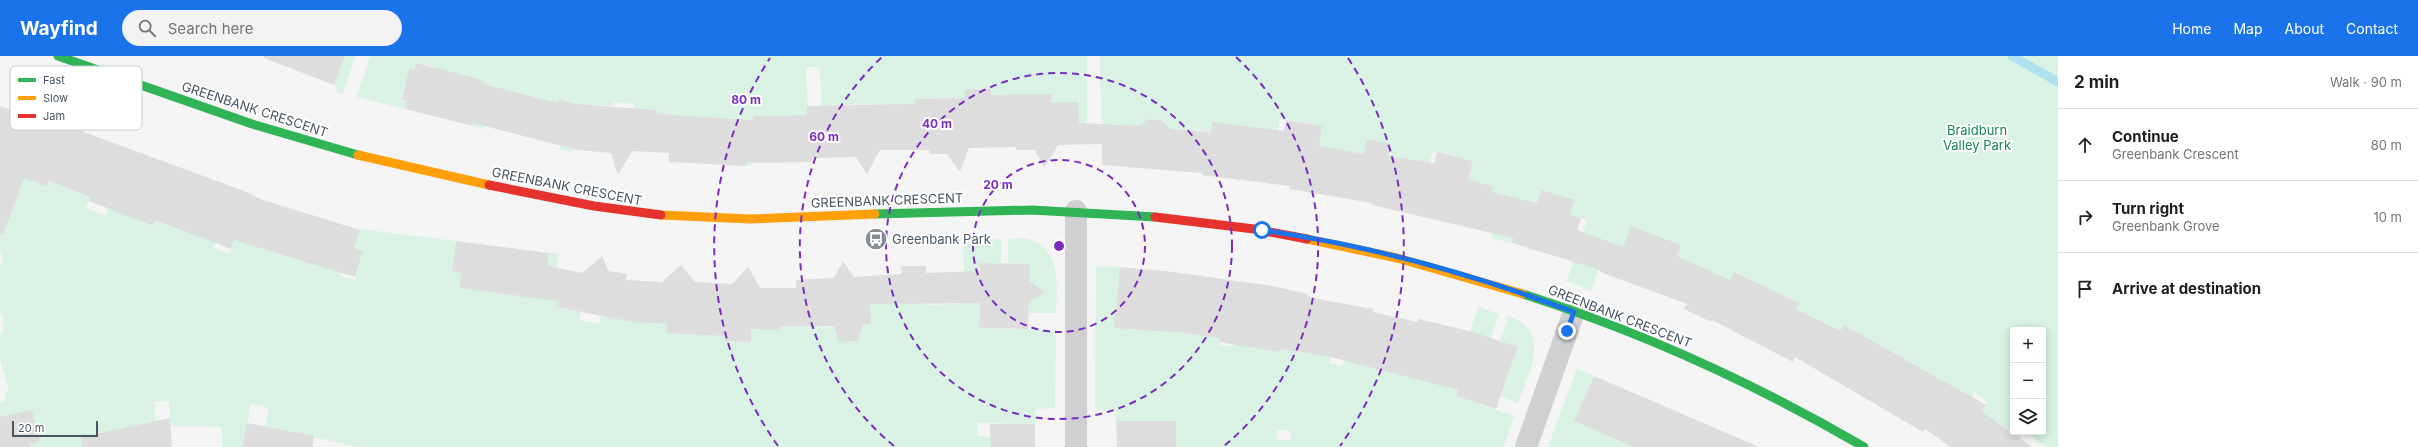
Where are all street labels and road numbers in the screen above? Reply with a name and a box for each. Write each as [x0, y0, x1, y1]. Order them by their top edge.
street label: GREENBANK CRESCENT [180, 78, 330, 140]
street label: GREENBANK CRESCENT [491, 164, 643, 208]
street label: GREENBANK CRESCENT [810, 189, 964, 211]
street label: GREENBANK CRESCENT [1546, 281, 1694, 351]

